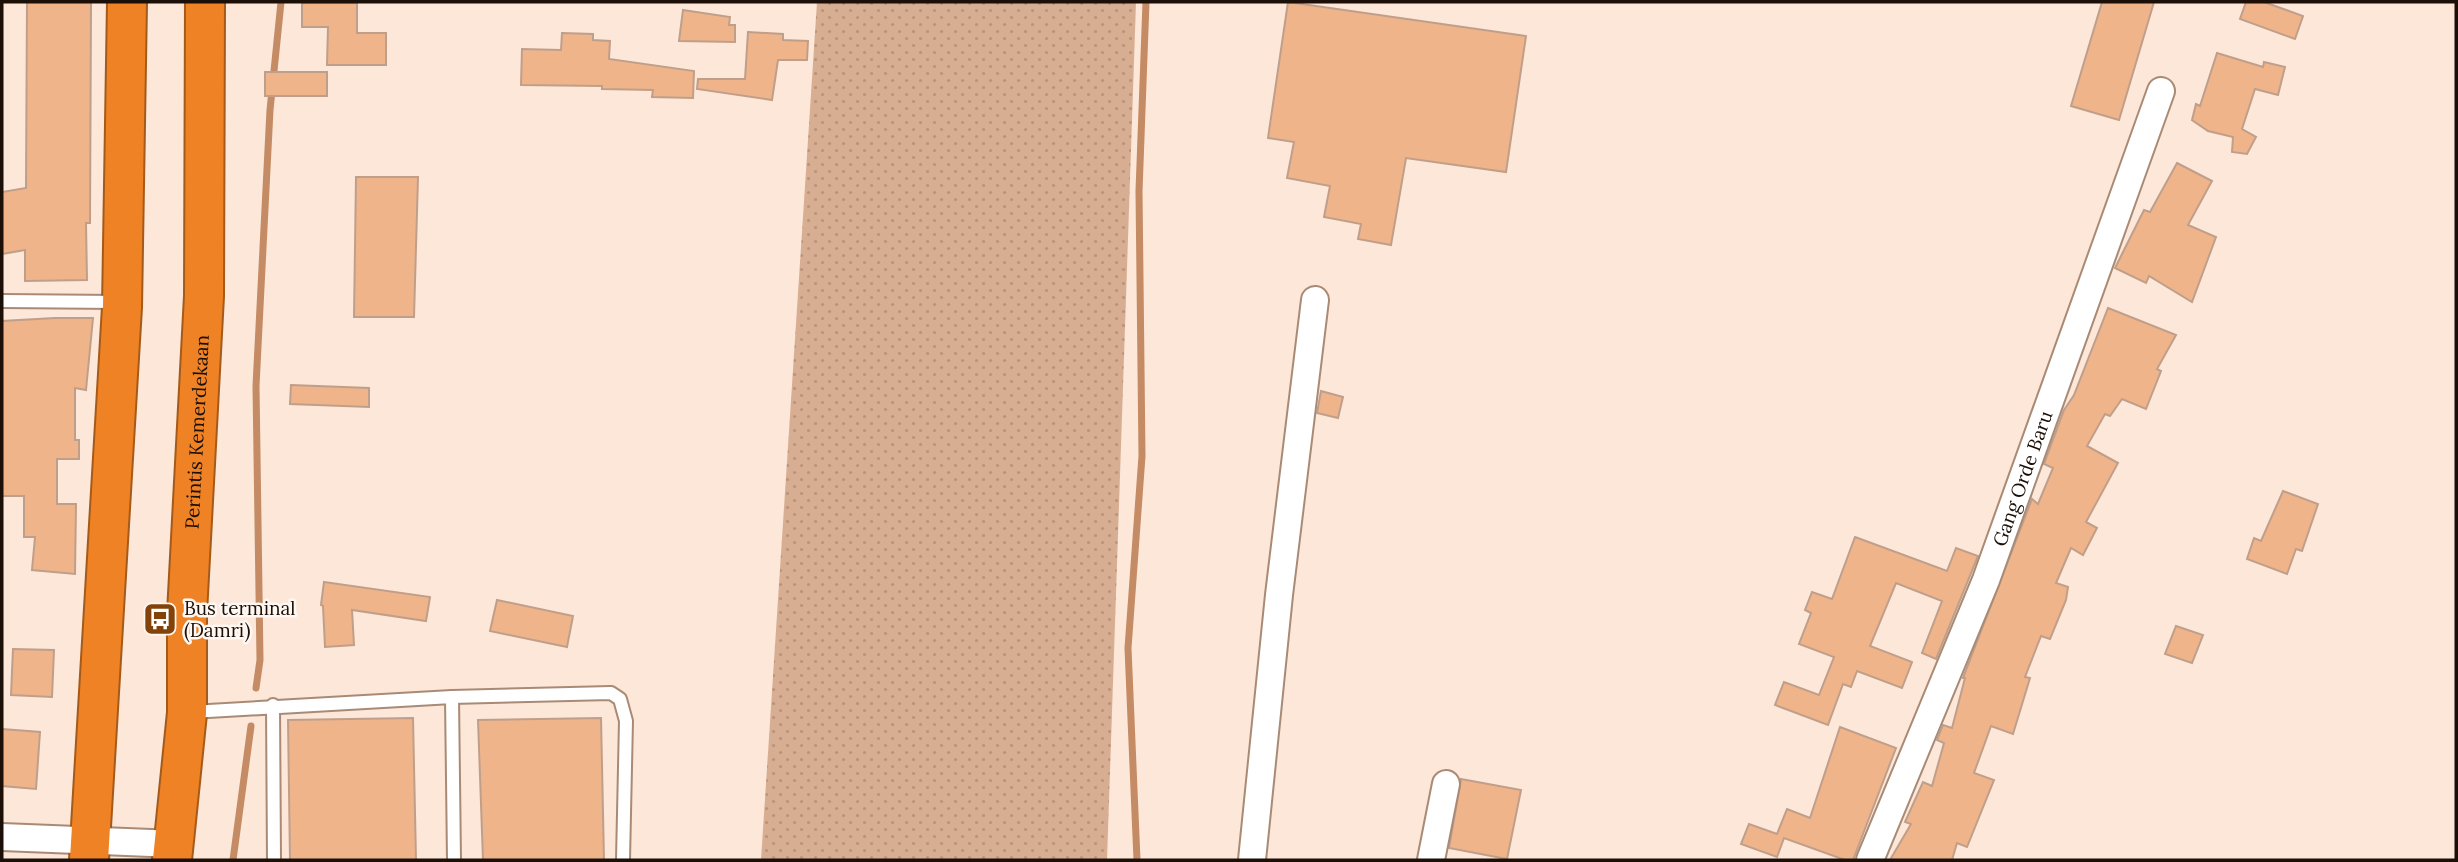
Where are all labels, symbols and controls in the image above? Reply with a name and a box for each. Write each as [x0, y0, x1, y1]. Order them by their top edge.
street label: Perintis Kemerdekaan [180, 334, 214, 530]
street label: Gang Orde Baru [1987, 407, 2058, 549]
place label: Bus terminal (Damri) [184, 596, 296, 643]
bus stop icon: Bus terminal (Damri) [141, 600, 179, 638]

